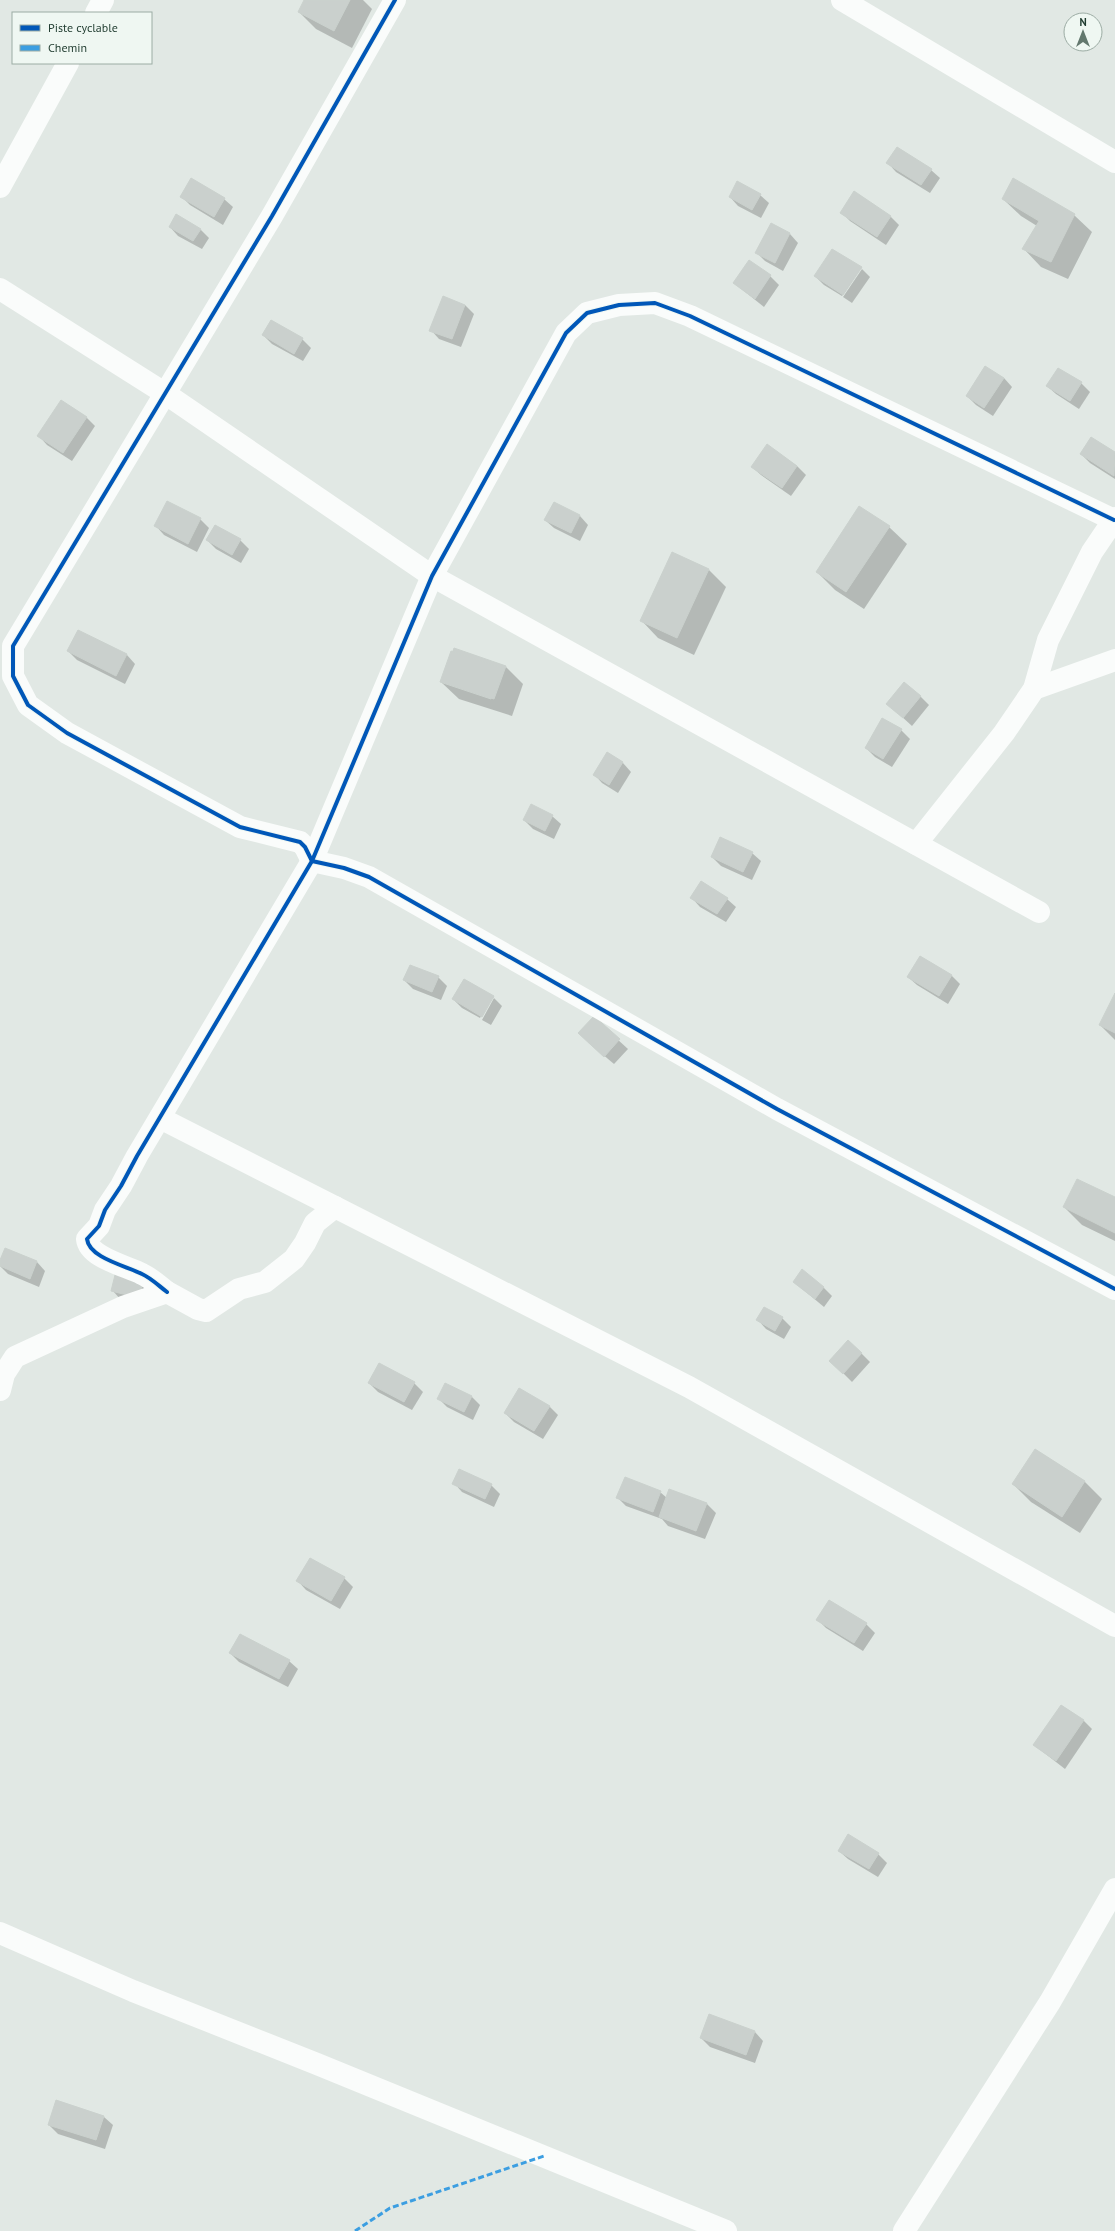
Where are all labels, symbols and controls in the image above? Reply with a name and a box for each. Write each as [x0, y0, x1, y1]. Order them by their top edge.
legend [12, 12, 152, 64]
north arrow [1063, 12, 1103, 52]
text: N [1079, 15, 1087, 29]
text: Piste cyclable [48, 20, 118, 35]
text: Chemin [48, 40, 87, 55]

